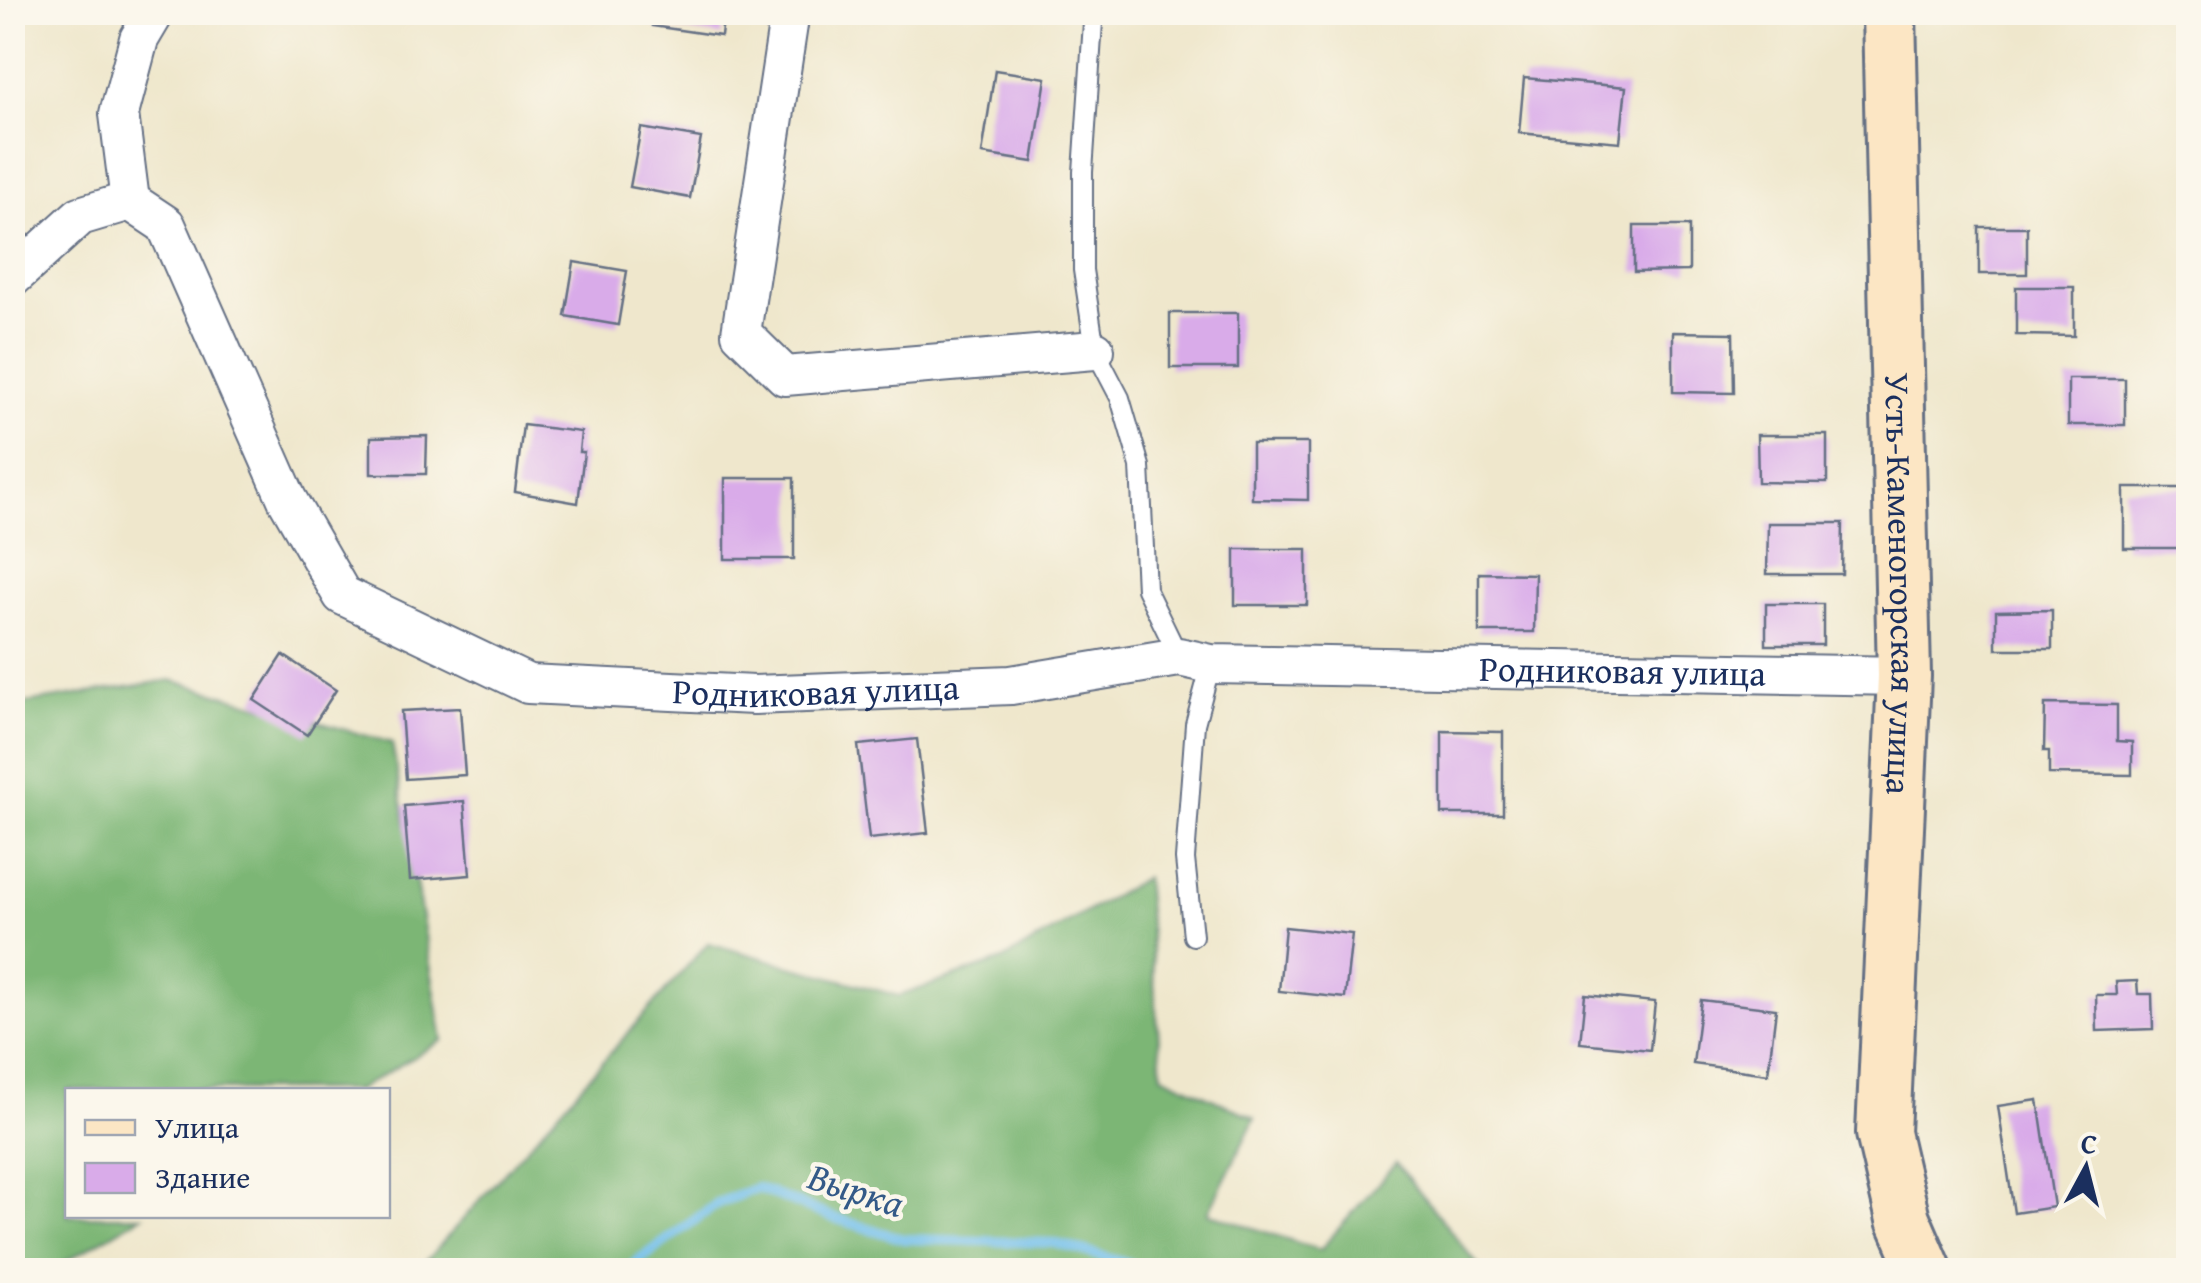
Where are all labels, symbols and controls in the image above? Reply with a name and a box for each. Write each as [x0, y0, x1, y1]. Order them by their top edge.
street label: Усть-Каменогорская улица [1872, 372, 1930, 796]
street label: Родниковая улица [1479, 643, 1767, 699]
street label: Родниковая улица [671, 661, 960, 720]
legend [65, 1088, 390, 1218]
text: Улица [155, 1105, 240, 1149]
north arrow [2036, 1118, 2136, 1218]
text: С [2079, 1121, 2099, 1164]
water label: Вырка [800, 1147, 912, 1231]
text: Здание [155, 1155, 250, 1199]

